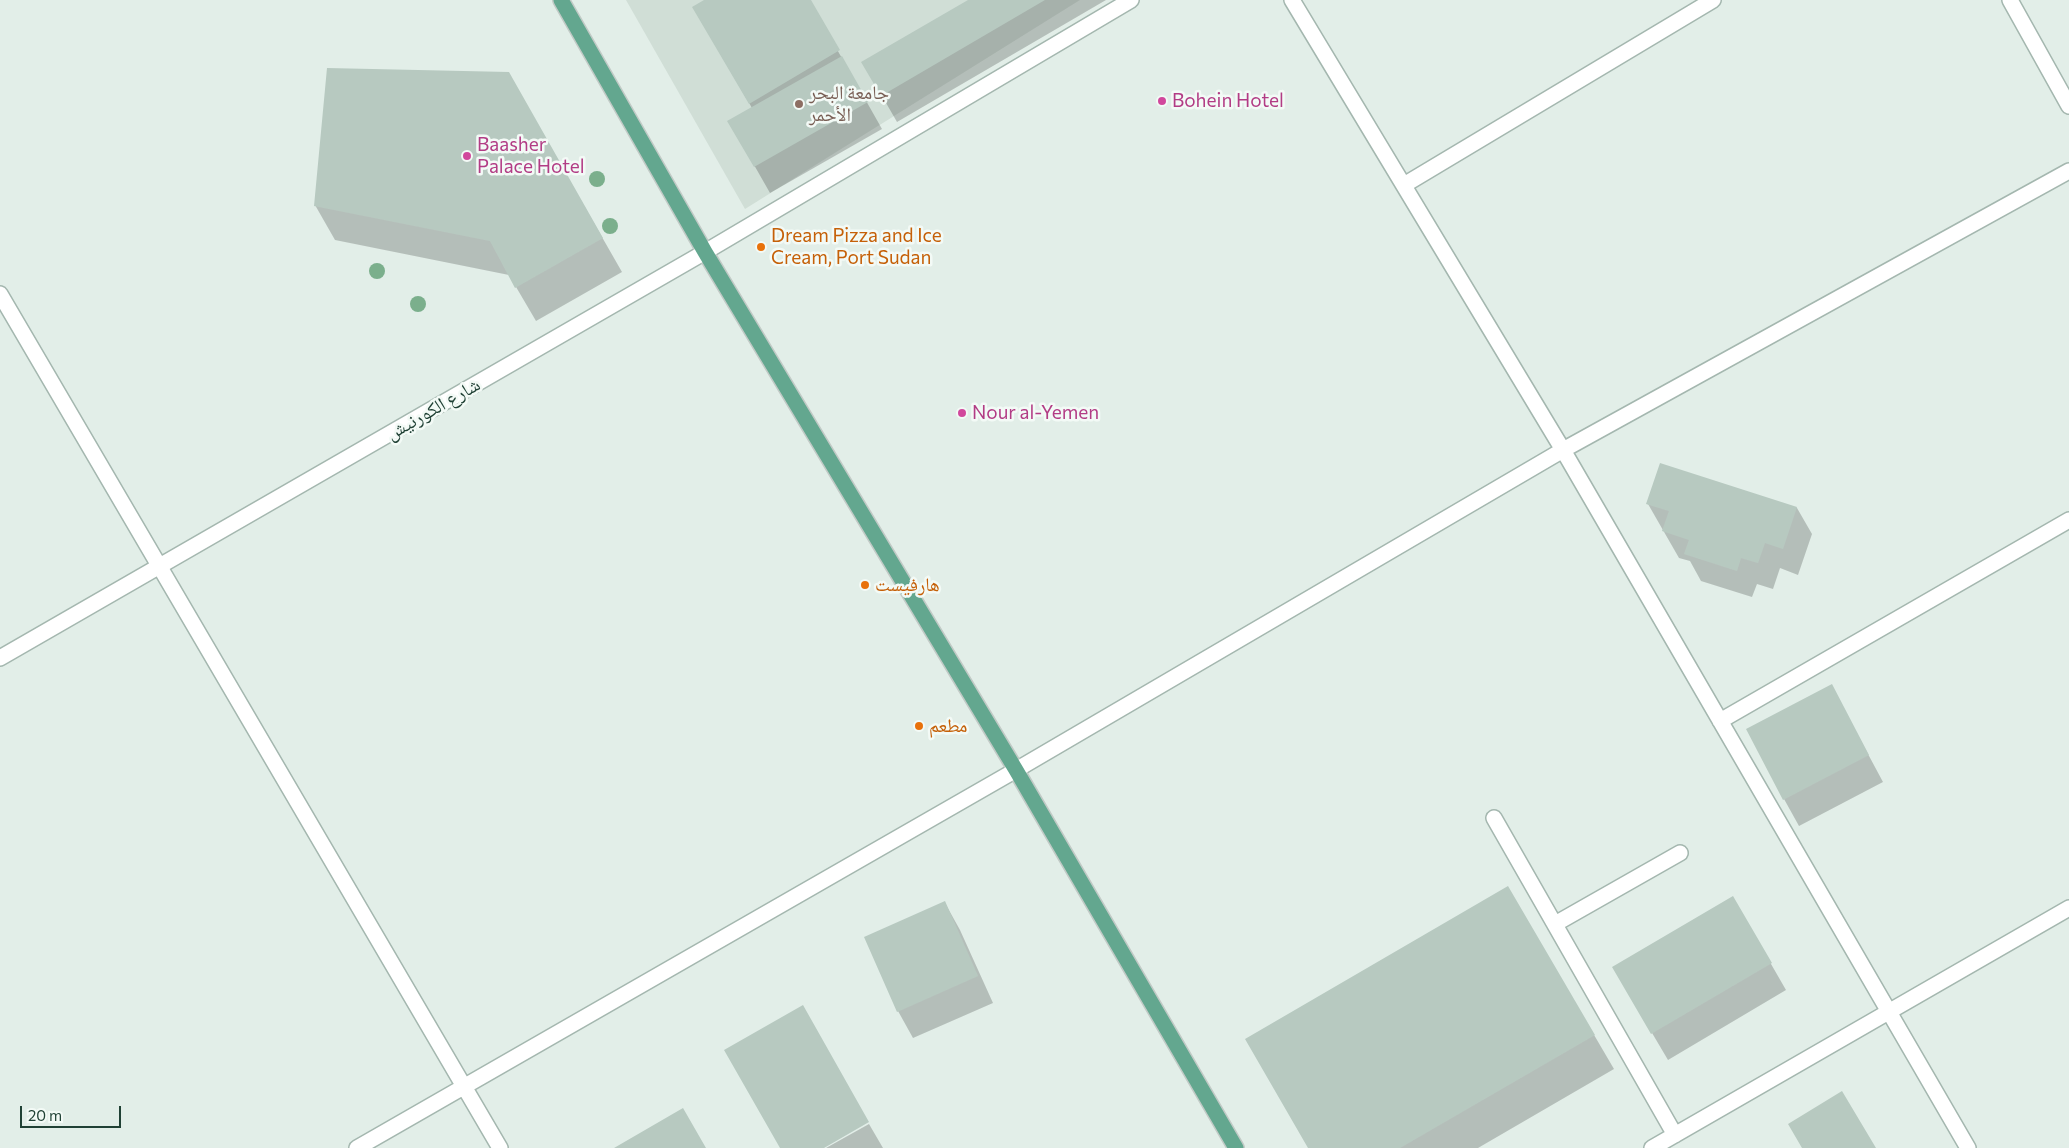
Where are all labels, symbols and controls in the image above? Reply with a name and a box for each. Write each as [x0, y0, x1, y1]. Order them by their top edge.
place label: جامعة البحر الأحمر [809, 82, 889, 126]
place label: Bohein Hotel [1172, 90, 1284, 112]
marker: Bohein Hotel [1156, 95, 1168, 107]
marker: جامعة البحر الأحمر [793, 98, 805, 110]
place label: Baasher Palace Hotel [477, 134, 585, 178]
marker: Baasher Palace Hotel [461, 150, 473, 162]
place label: Dream Pizza and Ice Cream, Port Sudan [771, 225, 942, 269]
marker: Dream Pizza and Ice Cream, Port Sudan [755, 241, 767, 253]
street label: شارع الكورنيش [382, 373, 484, 445]
place label: Nour al-Yemen [972, 402, 1099, 424]
marker: Nour al-Yemen [956, 407, 968, 419]
place label: هارفيست [875, 574, 940, 596]
marker: هارفيست [859, 579, 871, 591]
place label: مطعم [929, 715, 968, 737]
marker: مطعم [913, 720, 925, 732]
scale bar [22, 1096, 124, 1128]
text: 20 m [28, 1106, 62, 1124]

